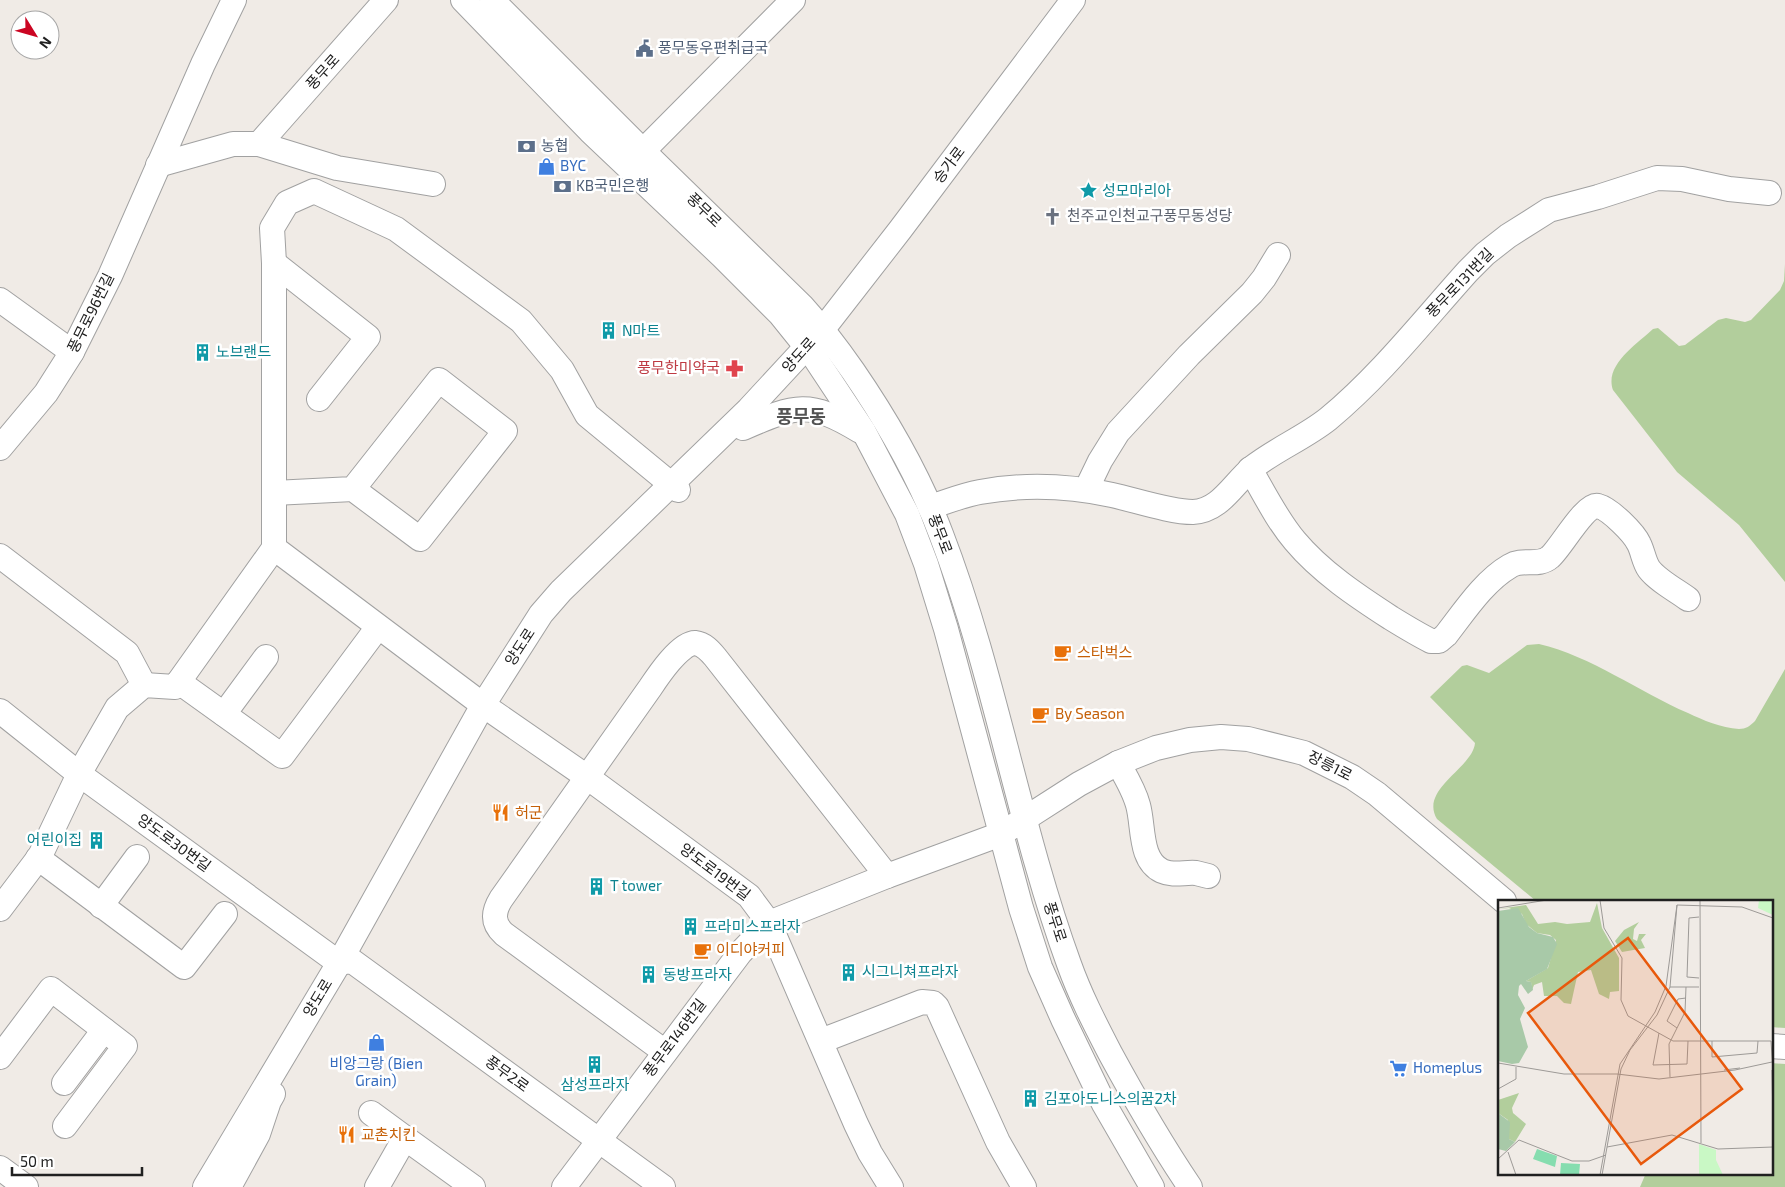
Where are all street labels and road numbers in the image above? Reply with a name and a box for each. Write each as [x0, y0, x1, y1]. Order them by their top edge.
street label: 풍무로 [302, 50, 343, 93]
street label: 승가로 [929, 142, 968, 186]
street label: 풍무로 [684, 188, 726, 230]
street label: 풍무로131번길 [1422, 244, 1497, 321]
street label: 풍무로96번길 [63, 270, 117, 355]
street label: 양도로 [778, 333, 819, 376]
street label: 풍무로 [925, 511, 957, 556]
street label: 양도로 [500, 624, 538, 669]
street label: 장릉1로 [1305, 746, 1356, 784]
street label: 양도로30번길 [134, 810, 215, 875]
street label: 양도로19번길 [677, 839, 754, 904]
street label: 풍무로 [1041, 899, 1071, 944]
street label: 양도로 [299, 975, 336, 1020]
street label: 풍무로146번길 [639, 995, 709, 1080]
street label: 풍무2로 [482, 1051, 533, 1095]

